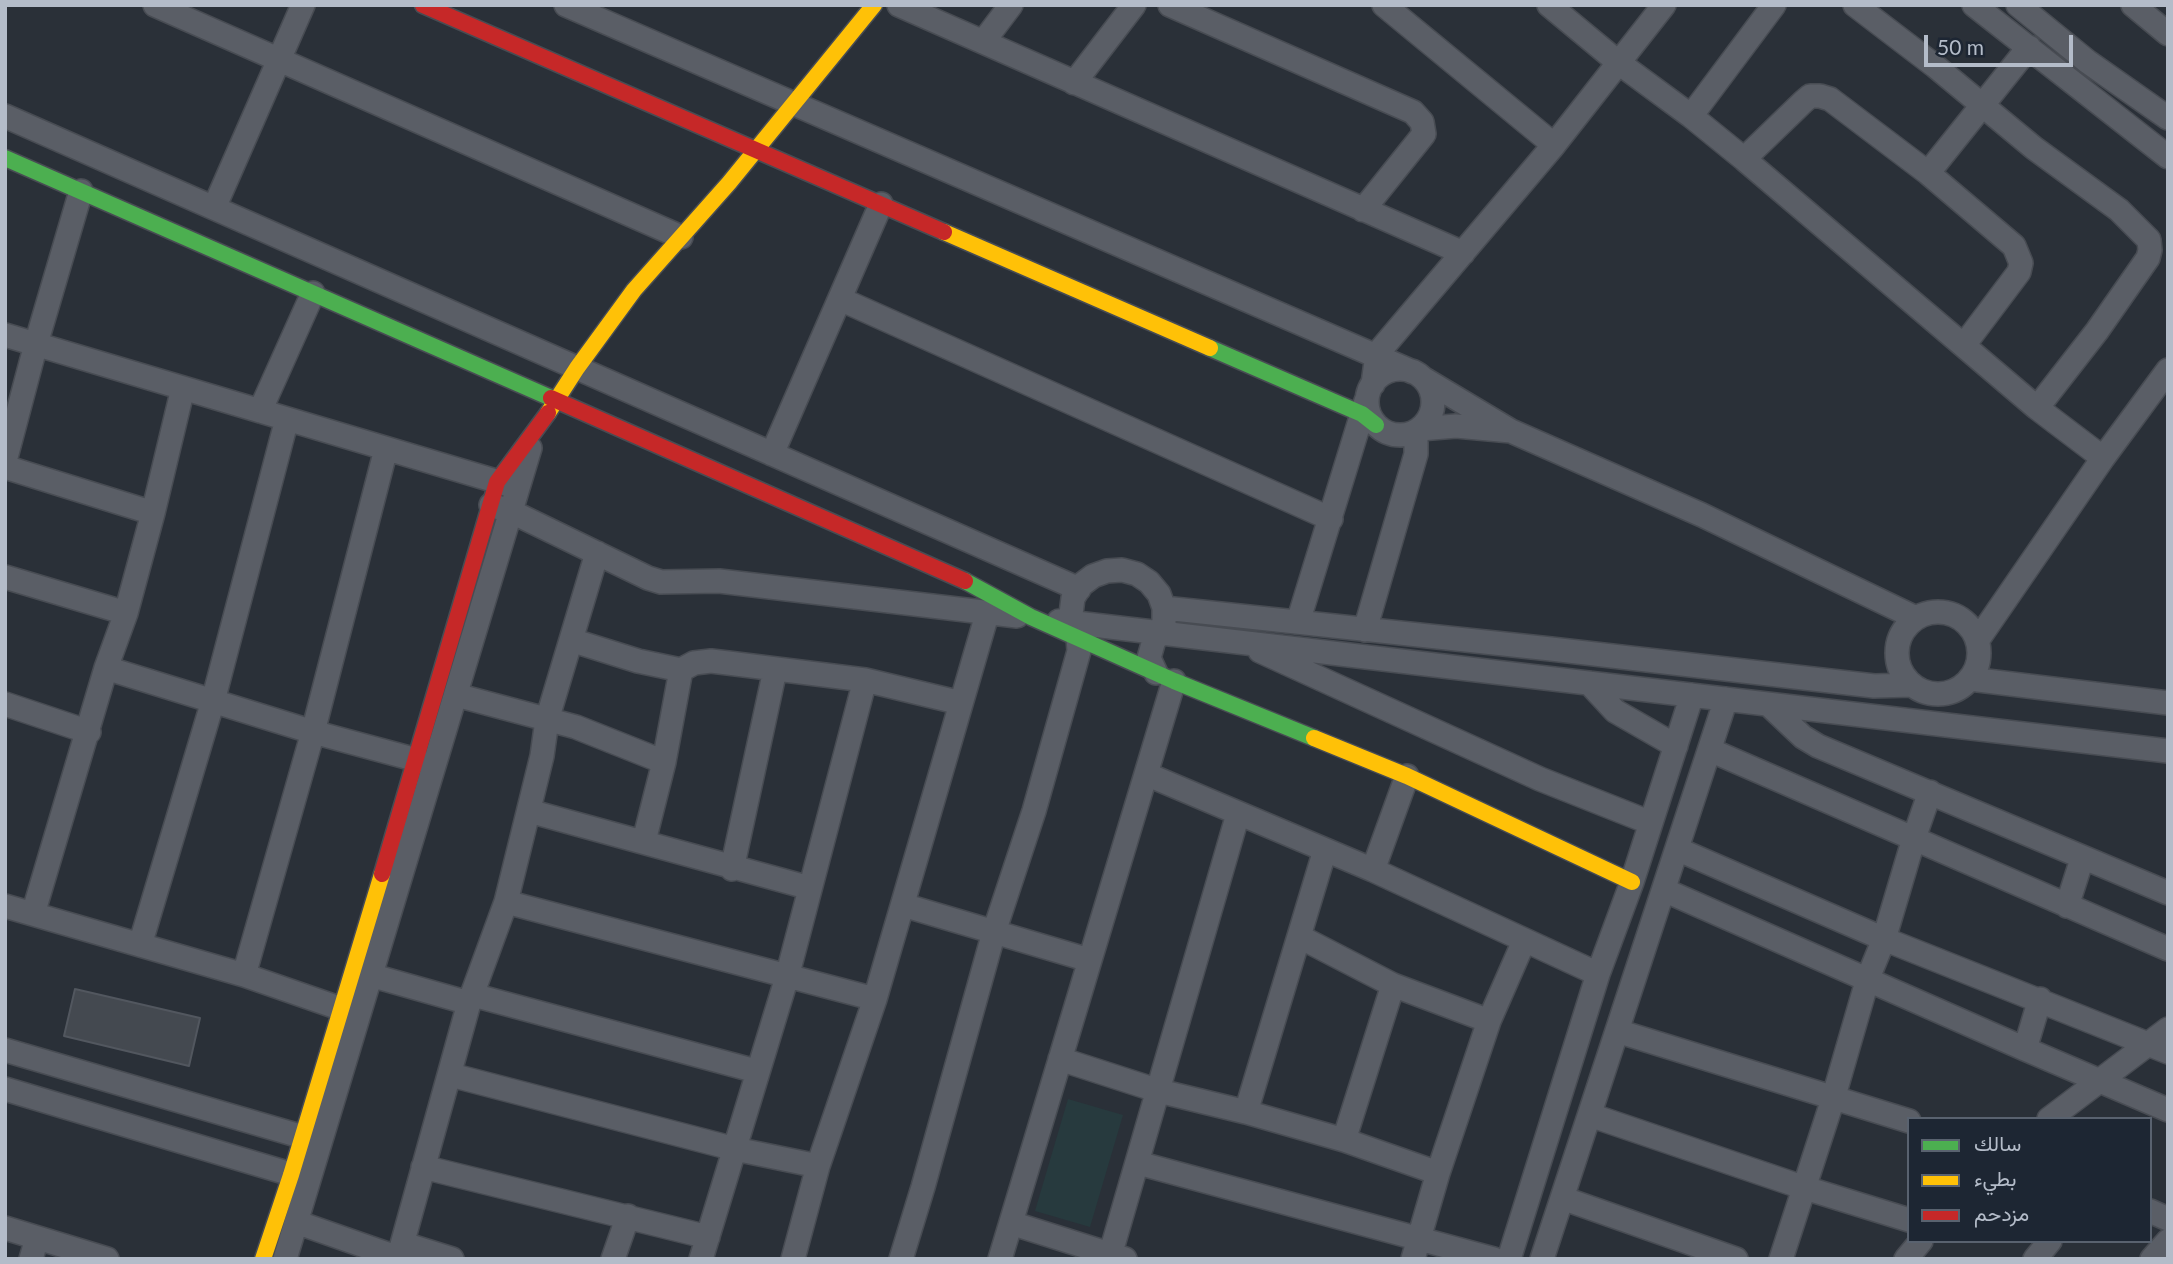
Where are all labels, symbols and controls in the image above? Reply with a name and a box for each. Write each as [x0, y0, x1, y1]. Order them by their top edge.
scale bar [1928, 21, 2077, 65]
text: 50 m [1937, 34, 1984, 59]
legend [1907, 1117, 2152, 1243]
text: سالك [1974, 1130, 2021, 1155]
text: بطيء [1974, 1165, 2017, 1190]
text: مزدحم [1974, 1200, 2029, 1225]

